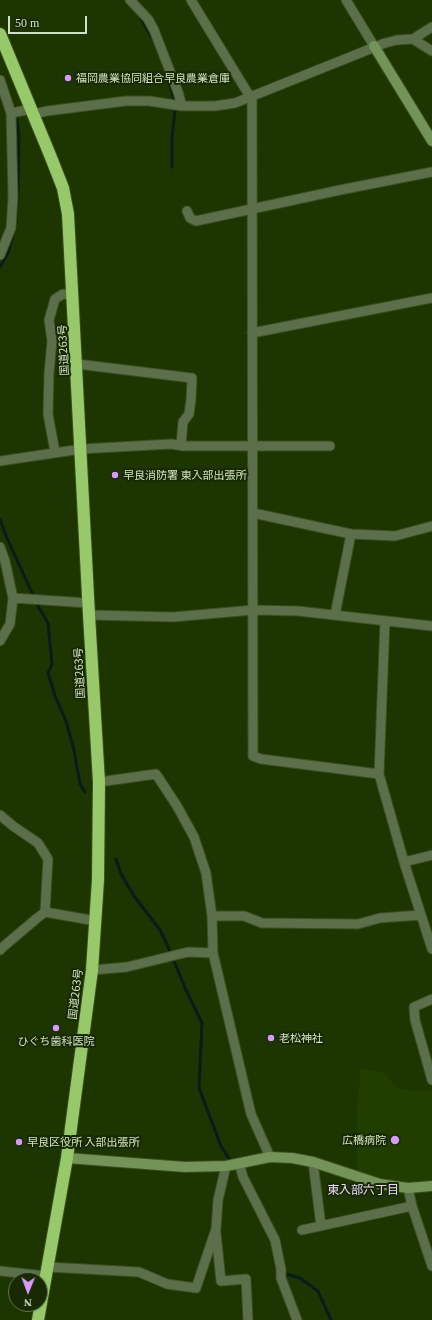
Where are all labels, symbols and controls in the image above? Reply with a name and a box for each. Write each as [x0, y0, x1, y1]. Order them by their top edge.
scale bar [10, 8, 89, 34]
text: 50 m [15, 16, 39, 30]
place label: 福岡農業協同組合早良農業倉庫 [76, 71, 230, 85]
marker: 福岡農業協同組合早良農業倉庫 [63, 73, 73, 83]
street label: 国道263号 [55, 324, 71, 376]
place label: 早良消防署 東入部出張所 [123, 468, 246, 482]
marker: 早良消防署 東入部出張所 [110, 470, 120, 480]
street label: 国道263号 [71, 647, 87, 699]
street label: 国道263号 [65, 968, 85, 1020]
marker: ひぐち歯科医院 [51, 1023, 61, 1033]
place label: 老松神社 [279, 1031, 323, 1045]
marker: 老松神社 [266, 1033, 276, 1043]
place label: ひぐち歯科医院 [18, 1034, 94, 1048]
place label: 広橋病院 [342, 1133, 386, 1147]
marker: 広橋病院 [389, 1134, 401, 1146]
place label: 早良区役所 入部出張所 [27, 1135, 139, 1149]
marker: 早良区役所 入部出張所 [14, 1137, 24, 1147]
district label: 東入部六丁目 [327, 1182, 399, 1196]
north arrow [8, 1272, 48, 1312]
text: N [24, 1297, 32, 1309]

